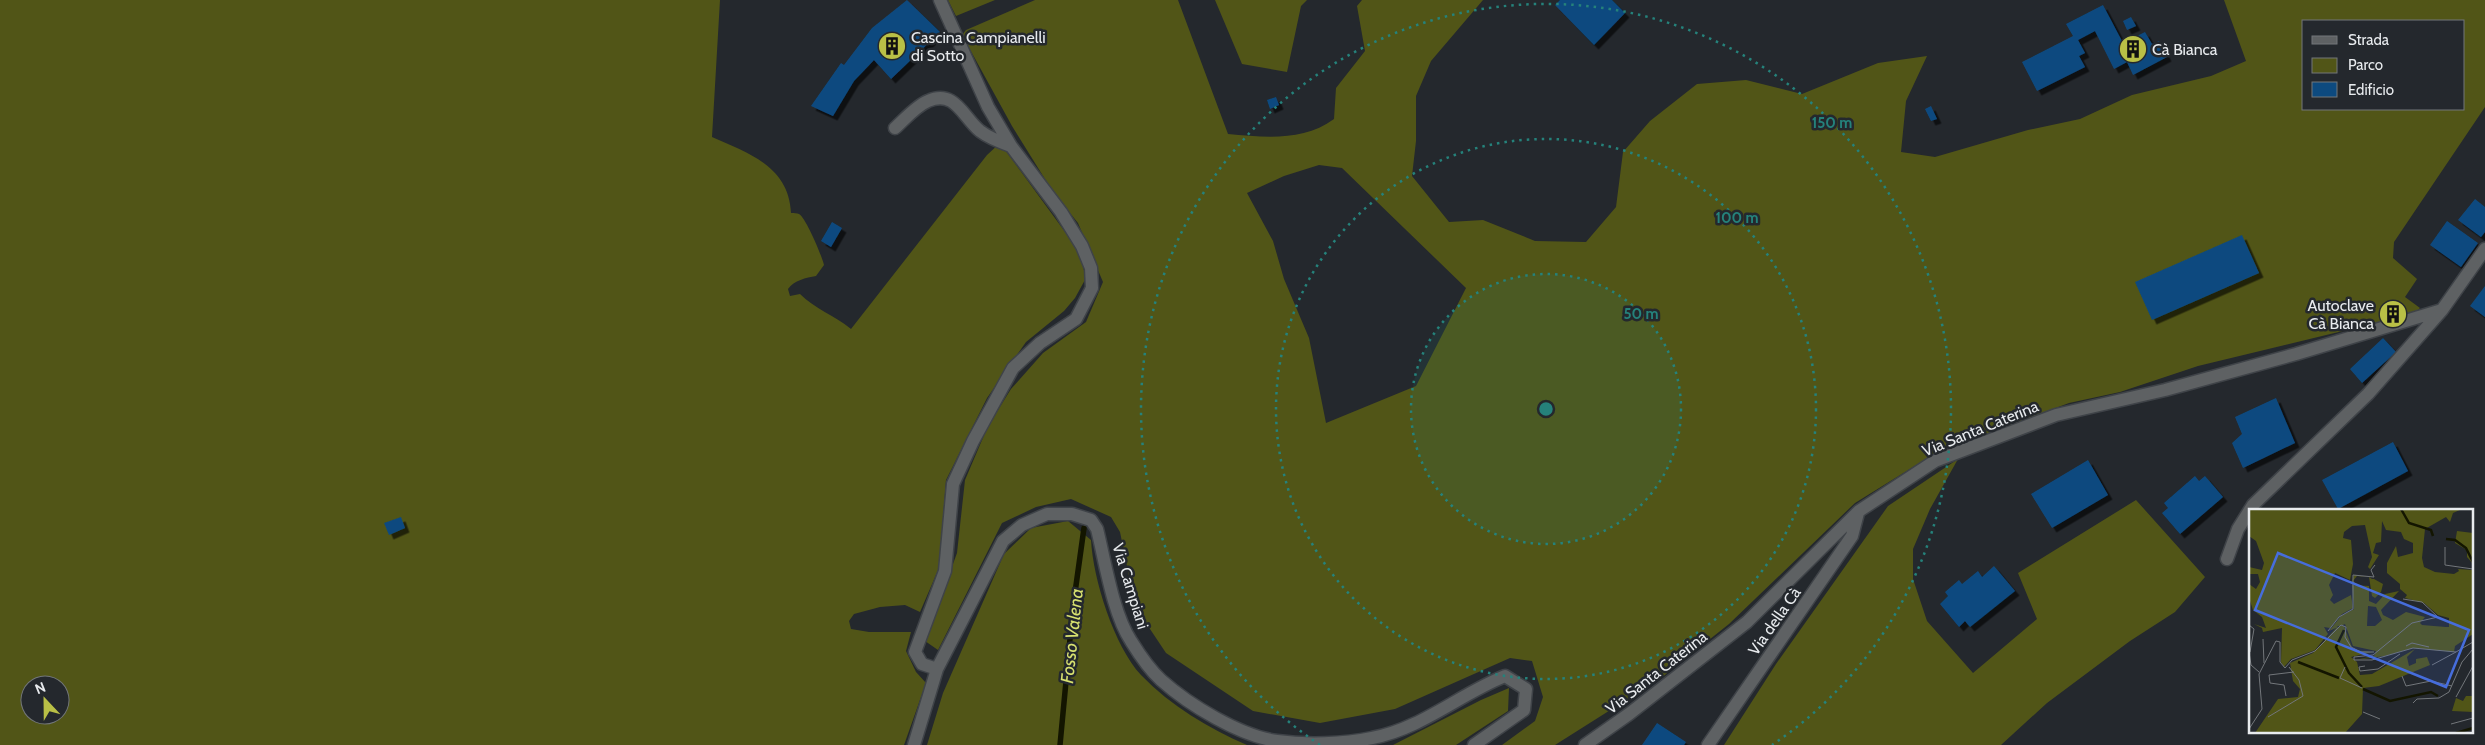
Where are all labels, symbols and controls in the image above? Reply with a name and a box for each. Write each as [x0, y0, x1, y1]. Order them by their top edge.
legend [2302, 20, 2465, 110]
place label: Cascina Campianelli di Sotto [911, 28, 1046, 65]
building icon: Cascina Campianelli di Sotto [877, 31, 907, 61]
text: Strada [2348, 31, 2390, 49]
building icon: Cà Bianca [2118, 34, 2148, 64]
place label: Cà Bianca [2152, 40, 2218, 59]
text: Parco [2348, 56, 2383, 74]
text: Edificio [2348, 81, 2394, 99]
text: 150 m [1812, 114, 1852, 132]
text: 100 m [1715, 209, 1759, 227]
place label: Autoclave Cà Bianca [2307, 296, 2374, 333]
building icon: Autoclave Cà Bianca [2378, 299, 2408, 329]
text: 50 m [1623, 305, 1659, 323]
street label: Via Santa Caterina [1919, 396, 2041, 460]
centre of rings [1537, 400, 1555, 418]
inset map [2249, 509, 2472, 732]
street label: Via Campiani [1108, 541, 1153, 631]
street label: Via della Cà [1744, 583, 1805, 659]
water label: Fosso Valena [1056, 587, 1088, 685]
street label: Via Santa Caterina [1602, 627, 1711, 718]
north arrow [20, 675, 70, 725]
text: N [32, 678, 48, 698]

